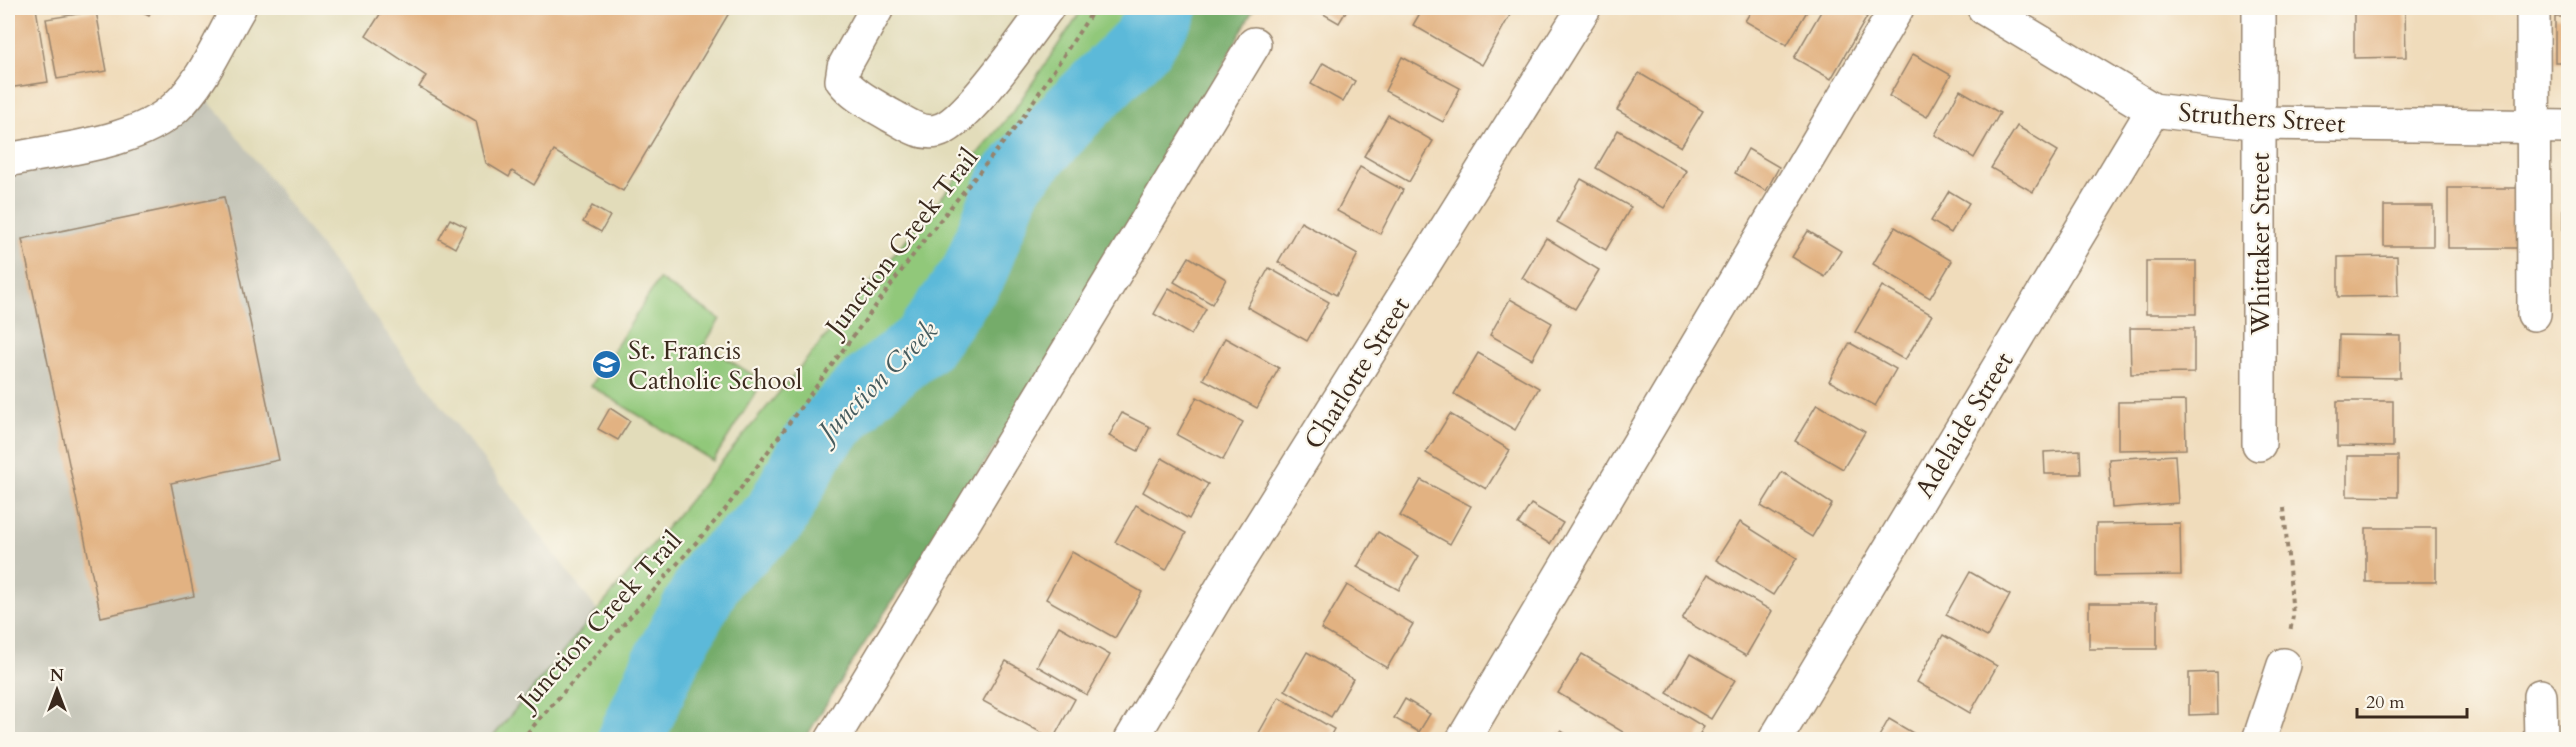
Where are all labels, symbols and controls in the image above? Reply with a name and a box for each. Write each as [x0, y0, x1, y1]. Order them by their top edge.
street label: Struthers Street [2177, 95, 2347, 141]
street label: Junction Creek Trail [815, 141, 986, 346]
street label: Whittaker Street [2243, 153, 2278, 336]
street label: Charlotte Street [1296, 290, 1418, 456]
water label: Junction Creek [806, 312, 947, 453]
place label: St. Francis Catholic School [628, 333, 803, 398]
street label: Adelaide Street [1907, 345, 2021, 505]
school or university icon: St. Francis Catholic School [591, 349, 623, 381]
street label: Junction Creek Trail [508, 523, 690, 720]
north arrow [27, 660, 87, 720]
text: N [50, 665, 64, 687]
scale bar [2357, 681, 2466, 719]
text: 20 m [2366, 690, 2405, 715]

